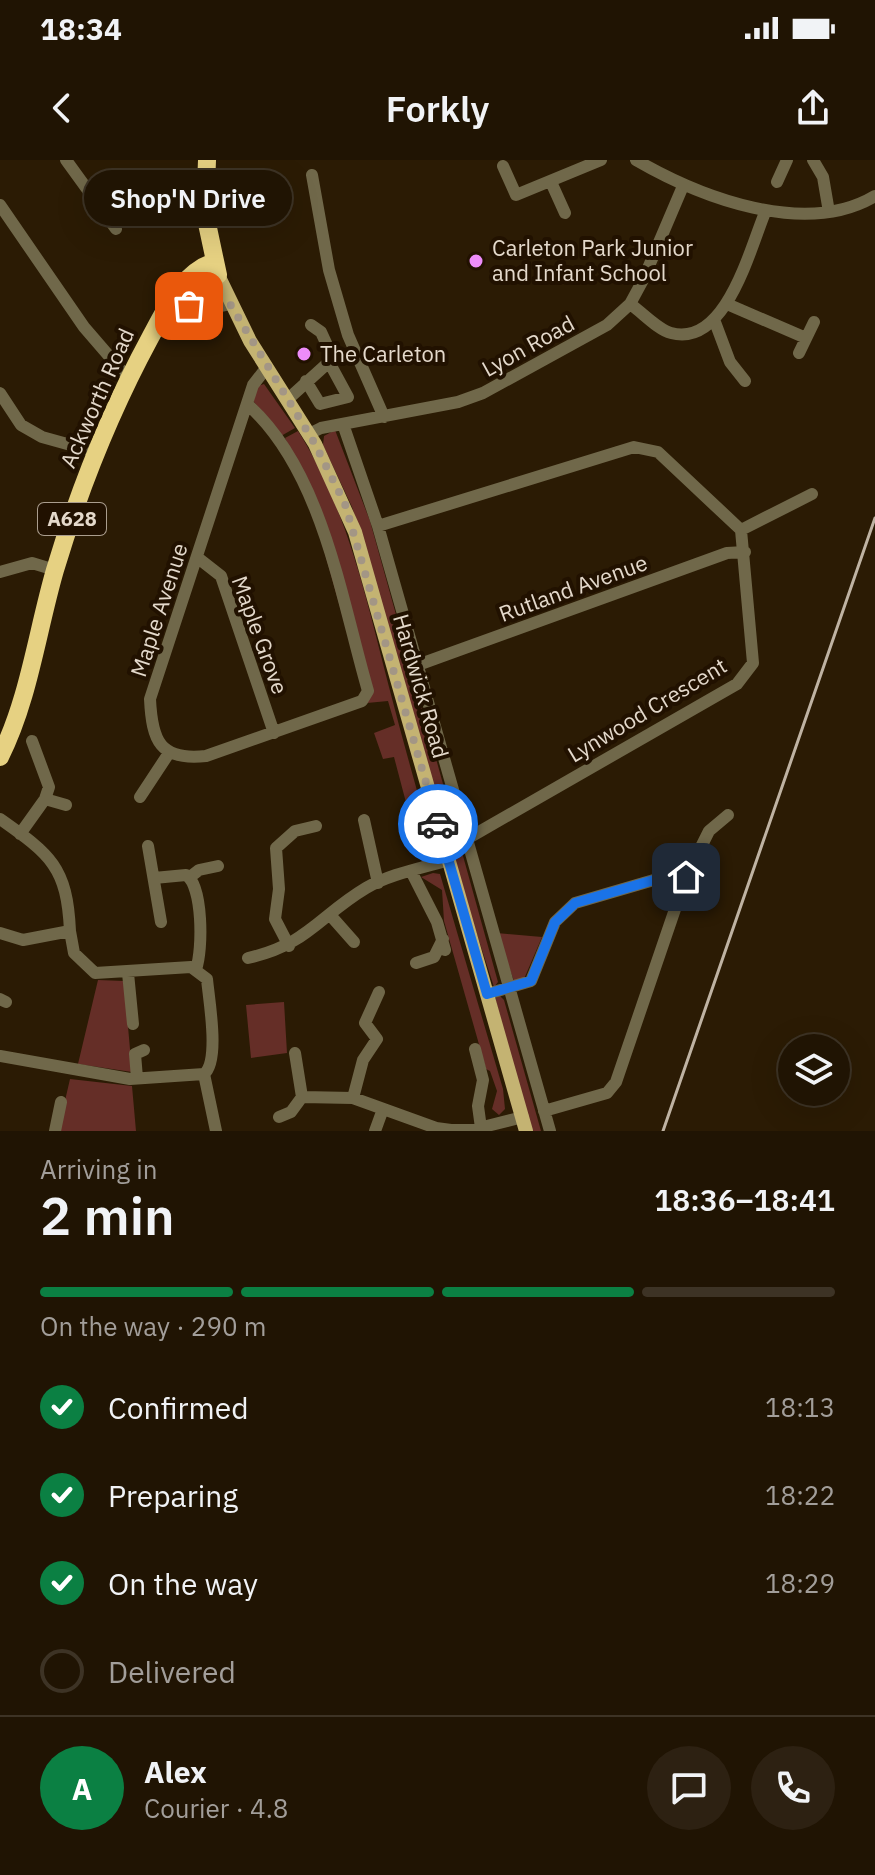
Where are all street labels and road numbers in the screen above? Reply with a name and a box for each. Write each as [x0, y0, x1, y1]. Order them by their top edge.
street label: Lyon Road [476, 308, 579, 383]
street label: Ackworth Road [53, 323, 140, 472]
road number: A628 [38, 503, 106, 535]
street label: Maple Avenue [123, 539, 194, 680]
street label: Rutland Avenue [495, 547, 651, 628]
street label: Maple Grove [226, 572, 295, 698]
street label: Hardwick Road [387, 610, 456, 761]
street label: Lynwood Crescent [562, 651, 732, 768]

